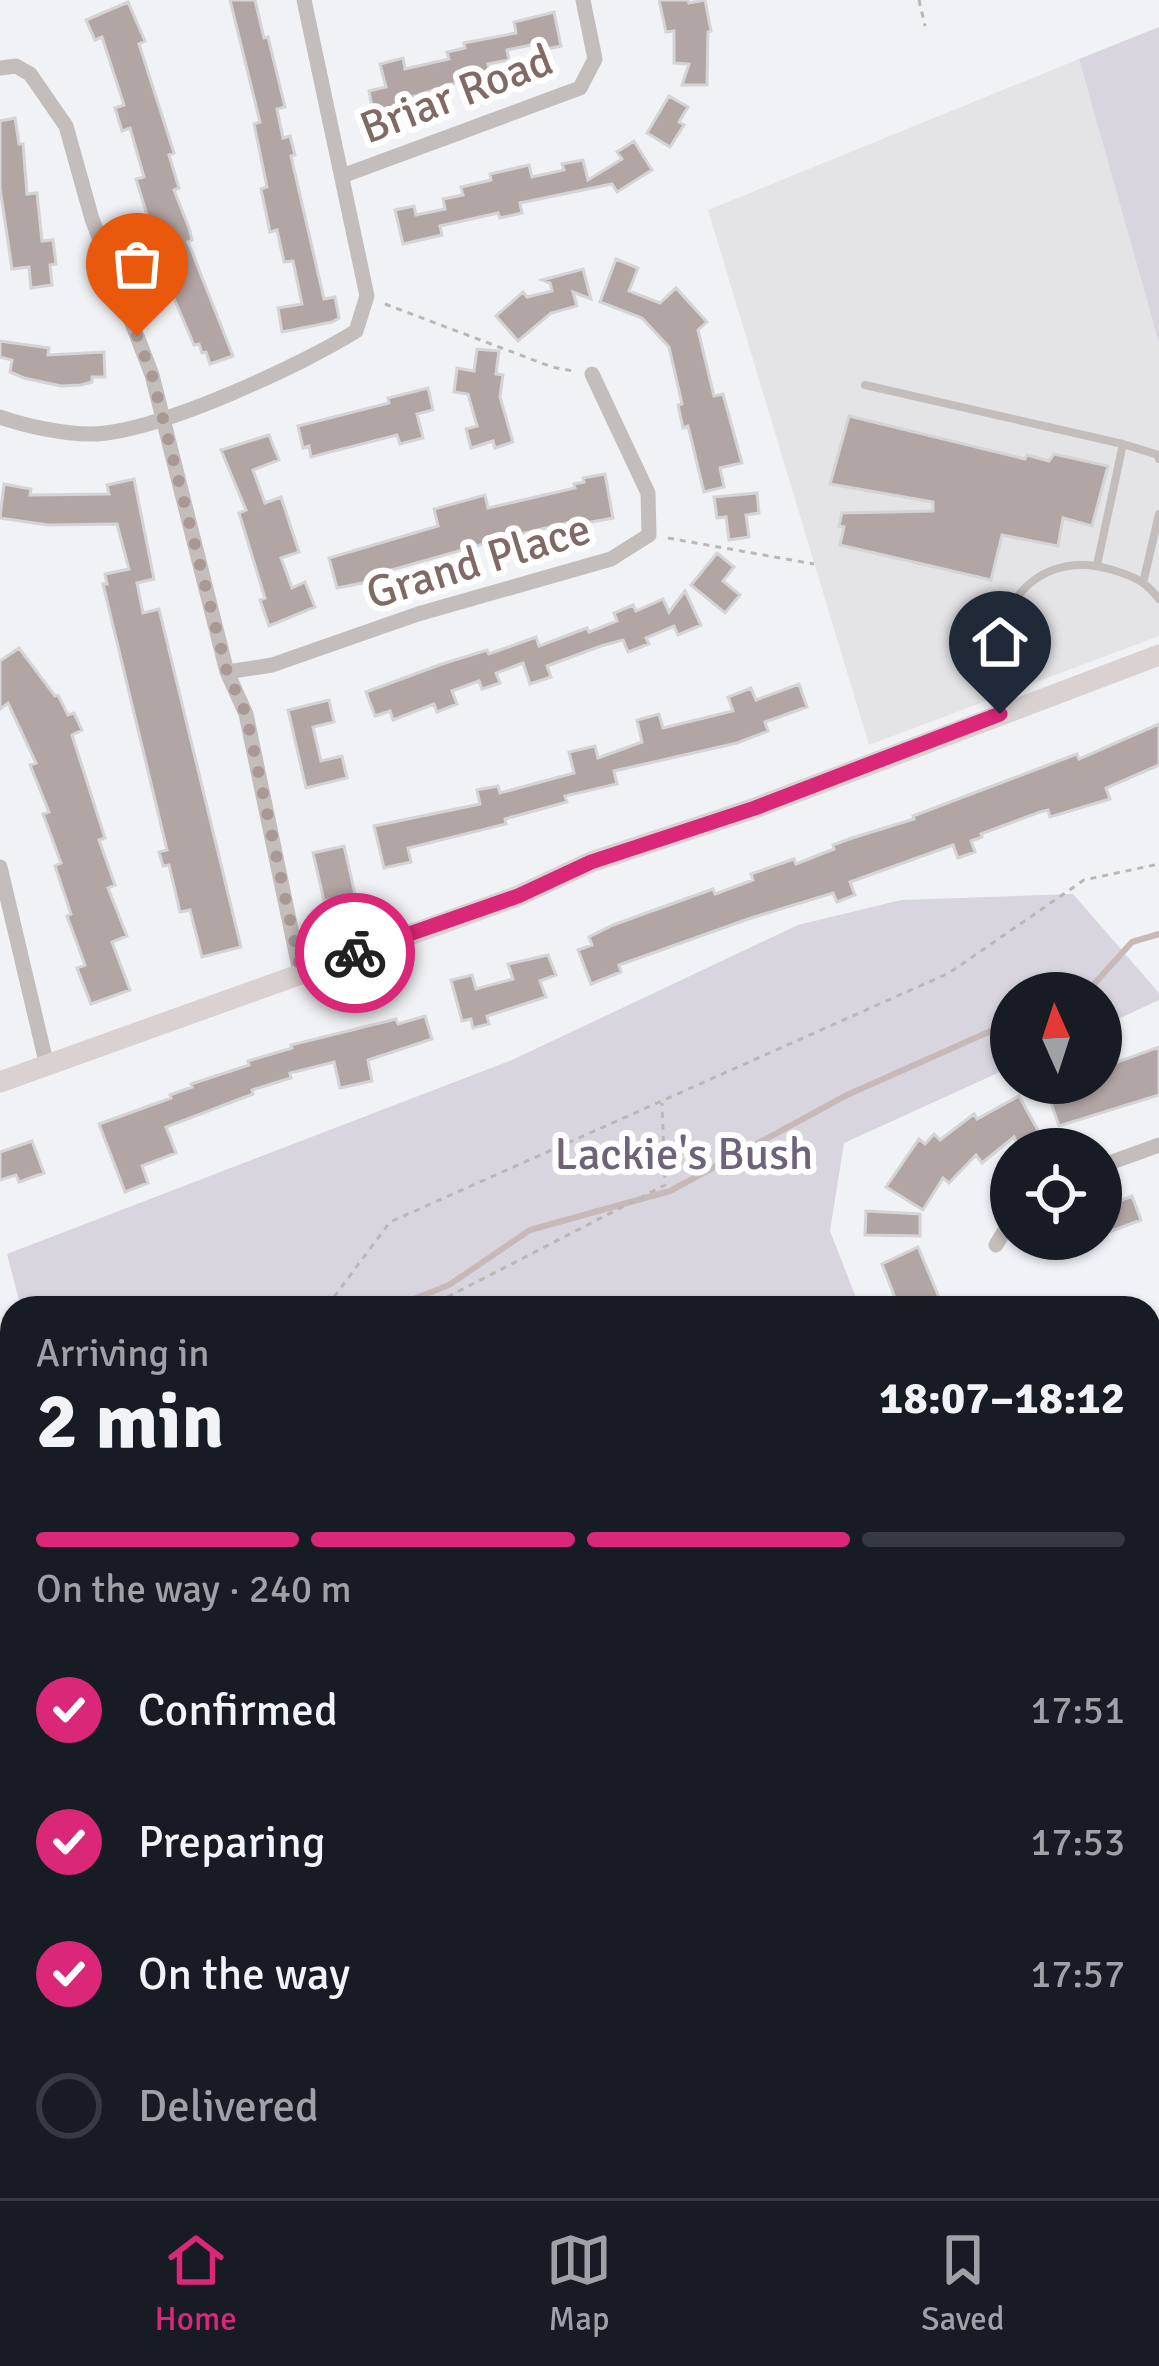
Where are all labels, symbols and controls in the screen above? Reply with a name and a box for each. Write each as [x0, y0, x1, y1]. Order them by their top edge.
street label: Briar Road [353, 33, 561, 156]
pin [86, 213, 188, 336]
icon: bag [104, 231, 170, 297]
street label: Grand Place [360, 501, 597, 622]
pin [949, 591, 1051, 714]
icon: home [967, 609, 1033, 675]
courier [295, 893, 415, 1013]
icon: bike [322, 920, 388, 986]
north arrow [990, 972, 1122, 1104]
map controls [990, 972, 1122, 1260]
park label: Lackie's Bush [555, 1127, 813, 1182]
button: locate [990, 1128, 1122, 1260]
text: Arriving in [36, 1329, 210, 1377]
text: 18:07–18:12 [879, 1371, 1125, 1426]
text: 2 min [36, 1374, 224, 1470]
text: On the way · 240 m [36, 1565, 352, 1613]
icon: check [36, 1677, 102, 1743]
text: Confirmed [138, 1683, 338, 1738]
text: 17:51 [1030, 1686, 1125, 1734]
icon: check [36, 1809, 102, 1875]
text: Preparing [138, 1815, 326, 1870]
text: 17:53 [1030, 1818, 1125, 1866]
icon: check [36, 1941, 102, 2007]
text: On the way [138, 1947, 350, 2002]
text: 17:57 [1030, 1950, 1125, 1998]
text: Delivered [138, 2079, 319, 2134]
tab: Home [155, 2227, 237, 2340]
tab: Map [546, 2227, 612, 2340]
tab: Saved [921, 2227, 1004, 2340]

